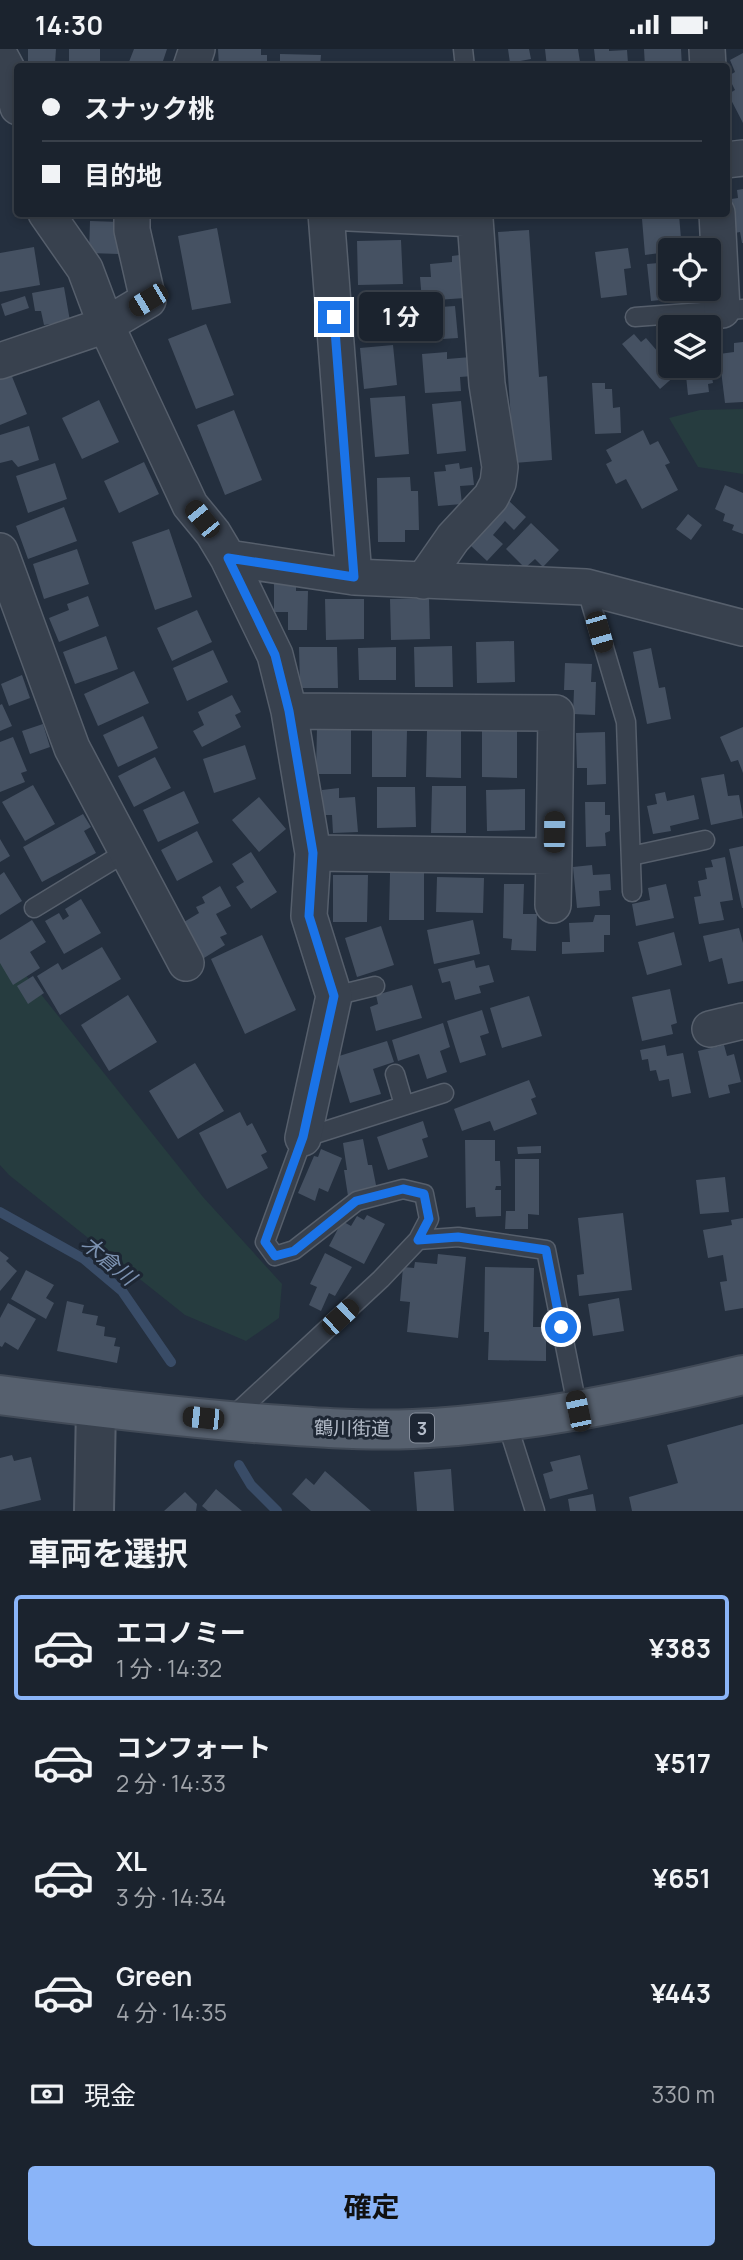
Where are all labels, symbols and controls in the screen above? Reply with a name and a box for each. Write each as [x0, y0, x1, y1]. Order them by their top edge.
text: 14:30 [35, 7, 103, 43]
text: スナック桃 [84, 90, 214, 126]
text: 目的地 [84, 157, 162, 193]
map controls [658, 238, 721, 378]
button: locate [658, 238, 721, 301]
car [125, 280, 172, 320]
callout: 1 分 [358, 293, 442, 341]
text: 1 分 [382, 300, 420, 332]
route end [318, 301, 350, 333]
button: layers [658, 315, 721, 378]
car [181, 496, 224, 542]
car [584, 609, 615, 655]
car [544, 811, 565, 853]
water label: 木倉川 [76, 1229, 144, 1292]
car [318, 1295, 363, 1339]
route start [545, 1311, 577, 1343]
car [564, 1388, 593, 1434]
car [182, 1405, 225, 1431]
road number: 3 [410, 1413, 434, 1443]
street label: 鶴川街道 [314, 1414, 390, 1442]
text: 車両を選択 [28, 1531, 188, 1575]
text: エコノミー [116, 1614, 246, 1650]
icon: car [32, 1616, 95, 1679]
text: ¥383 [649, 1630, 711, 1666]
text: 1 分 · 14:32 [116, 1652, 222, 1684]
text: コンフォート [116, 1729, 271, 1765]
icon: car [32, 1731, 95, 1794]
text: ¥517 [655, 1745, 711, 1781]
text: 2 分 · 14:33 [116, 1767, 226, 1799]
text: XL [116, 1843, 147, 1879]
icon: car [32, 1846, 95, 1909]
text: ¥651 [652, 1860, 711, 1896]
text: 3 分 · 14:34 [116, 1881, 226, 1913]
text: Green [116, 1958, 192, 1994]
icon: car [32, 1961, 95, 2024]
text: ¥443 [650, 1975, 711, 2011]
text: 4 分 · 14:35 [116, 1996, 227, 2028]
icon: cash [28, 2075, 66, 2113]
text: 現金 [84, 2077, 136, 2113]
text: 330 m [651, 2078, 715, 2110]
button: 確定 [28, 2166, 715, 2246]

